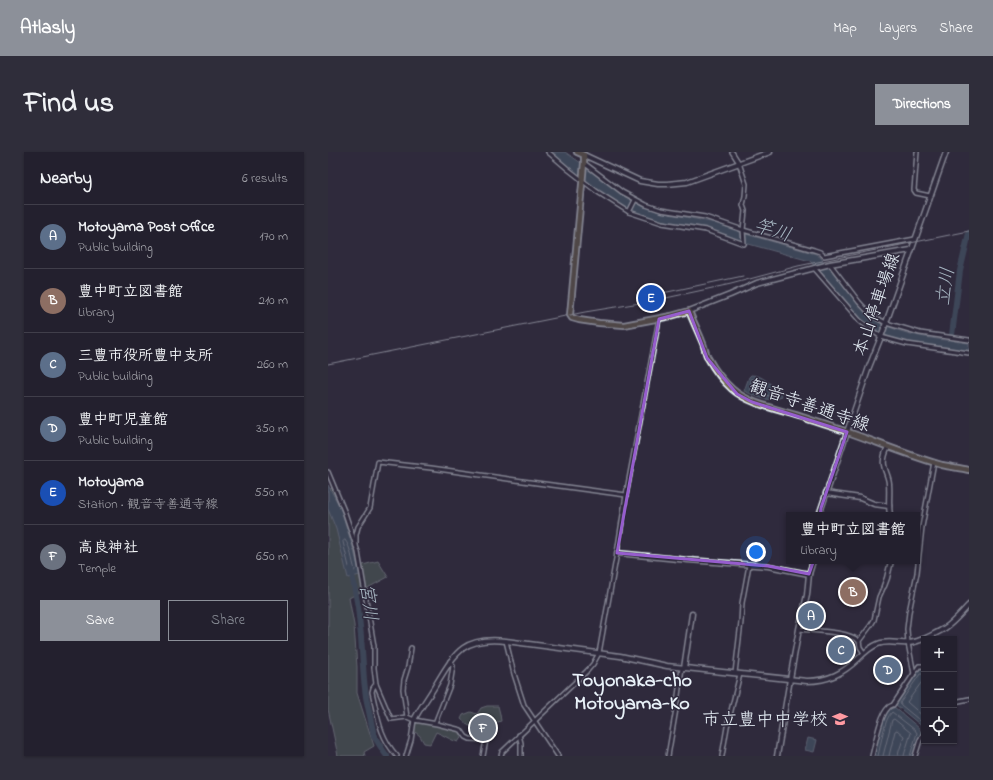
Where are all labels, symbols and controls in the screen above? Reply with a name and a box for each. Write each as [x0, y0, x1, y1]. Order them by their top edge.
text: Atlasly [20, 15, 75, 42]
text: Map [833, 18, 857, 39]
text: Layers [879, 18, 917, 39]
text: Share [939, 18, 973, 39]
text: Find us [24, 84, 114, 125]
button: Directions [875, 84, 969, 125]
text: Nearby [40, 166, 92, 191]
text: 6 results [242, 169, 288, 188]
water label: 竿川 [750, 213, 794, 250]
text: Motoyama Post Office [78, 216, 214, 238]
text: A [49, 227, 57, 246]
text: 170 m [260, 227, 288, 246]
text: Public building [78, 238, 153, 257]
street label: 本山停車場線 [848, 249, 908, 360]
water label: 立川 [930, 266, 962, 307]
text: 豊中町立図書館 [78, 281, 183, 303]
pin: E [638, 283, 664, 313]
text: B [49, 291, 57, 310]
text: 210 m [258, 291, 288, 310]
text: Library [78, 303, 114, 322]
text: 三豊市役所豊中支所 [78, 345, 213, 367]
text: C [49, 355, 57, 374]
text: 260 m [257, 355, 288, 374]
text: Public building [78, 367, 153, 386]
street label: 観音寺善通寺線 [746, 374, 873, 440]
text: 豊中町児童館 [78, 409, 168, 431]
text: D [48, 419, 58, 438]
text: 350 m [256, 419, 288, 438]
text: Public building [78, 431, 153, 450]
text: Motoyama [78, 471, 144, 493]
text: E [49, 483, 57, 502]
text: 550 m [254, 483, 288, 502]
text: Station · 観音寺善通寺線 [78, 495, 218, 514]
popup [786, 512, 920, 564]
text: 豊中町立図書館 [800, 519, 906, 541]
text: 高良神社 [78, 537, 138, 559]
text: Library [800, 541, 837, 560]
your location [746, 542, 766, 562]
text: F [49, 547, 57, 566]
text: 650 m [256, 547, 288, 566]
text: Temple [78, 559, 116, 578]
pin: B [840, 577, 866, 607]
water label: 宮川 [352, 582, 383, 623]
button: Save [40, 600, 160, 641]
button: Share [168, 600, 288, 641]
pin: A [798, 601, 824, 631]
pin: C [828, 635, 854, 665]
map controls [921, 636, 957, 744]
button: + [921, 636, 957, 672]
pin: D [875, 655, 901, 685]
district label: Toyonaka-cho Motoyama-Ko [572, 667, 692, 720]
button: − [921, 672, 957, 708]
place label: 市立豊中中学校 [702, 708, 828, 734]
button: locate [921, 708, 957, 744]
school or university icon: 市立豊中中学校 [831, 710, 849, 728]
pin: F [470, 713, 496, 743]

